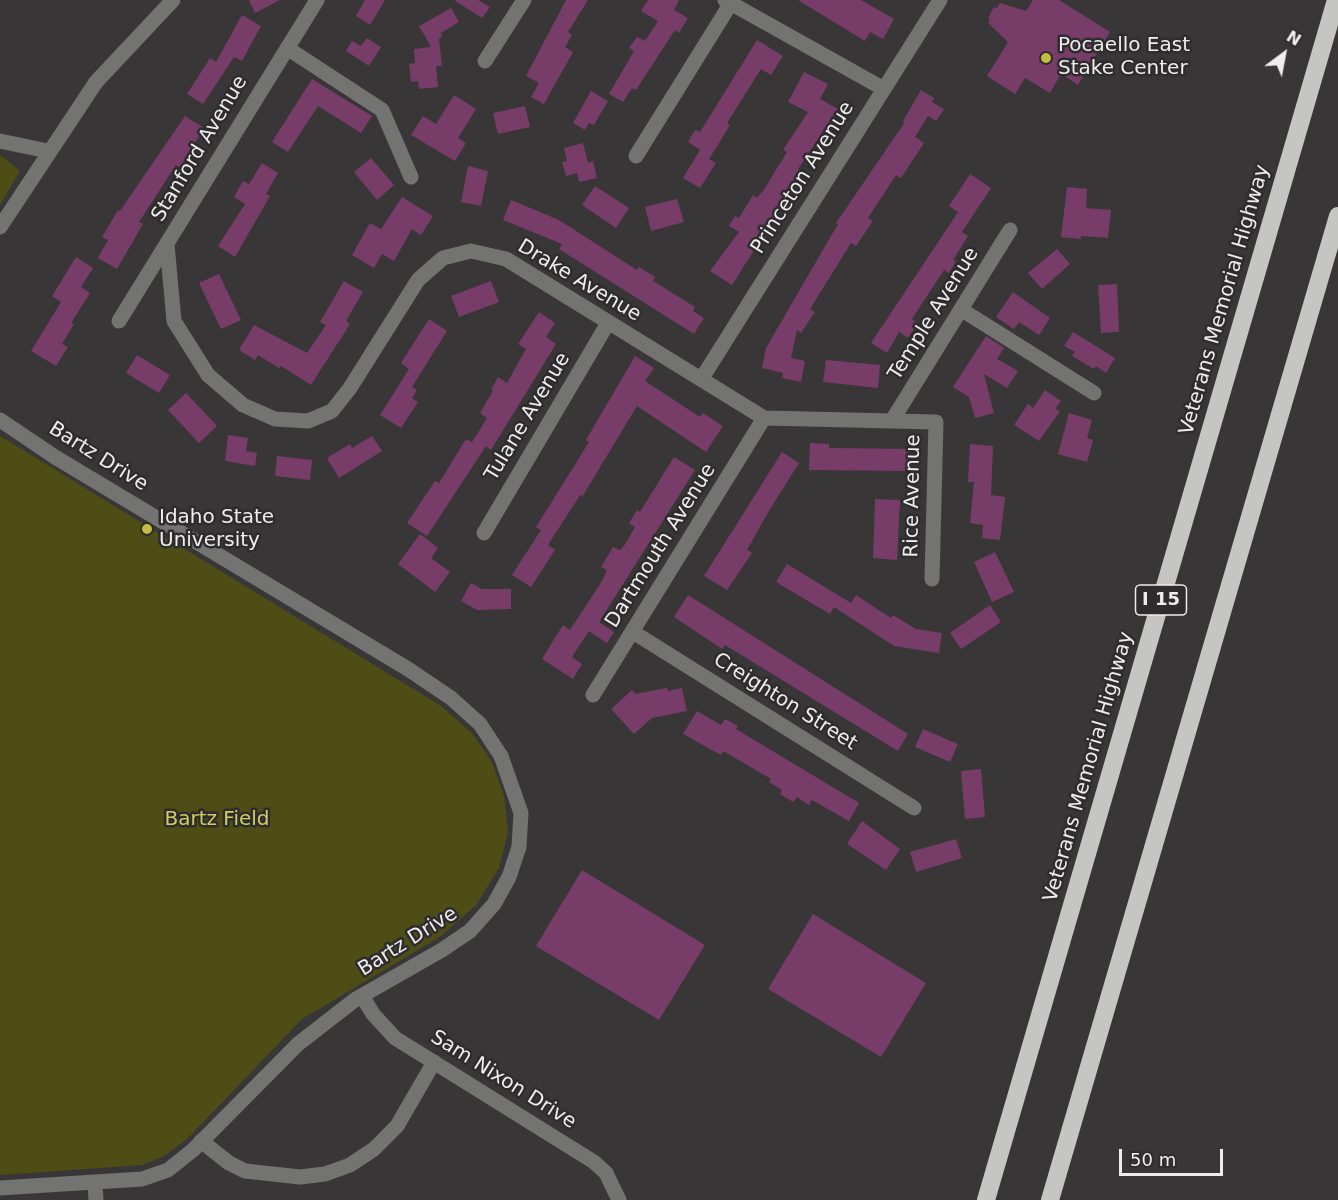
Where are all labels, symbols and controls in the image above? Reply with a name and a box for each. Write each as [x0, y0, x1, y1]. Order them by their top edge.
north arrow [1254, 24, 1314, 84]
text: N [1283, 27, 1305, 50]
place label: Pocaello East Stake Center [1058, 34, 1190, 81]
marker: Pocaello East Stake Center [1039, 51, 1053, 65]
street label: Stanford Avenue [147, 72, 253, 226]
street label: Princeton Avenue [746, 97, 860, 259]
street label: Veterans Memorial Highway [1175, 162, 1275, 438]
street label: Drake Avenue [513, 235, 645, 327]
street label: Temple Avenue [884, 243, 984, 385]
street label: Tulane Avenue [480, 349, 576, 485]
street label: Bartz Drive [44, 417, 152, 497]
street label: Rice Avenue [900, 434, 926, 558]
street label: Dartmouth Avenue [601, 459, 721, 633]
place label: Idaho State University [159, 506, 274, 553]
marker: Idaho State University [140, 522, 154, 536]
road number: I 15 [1136, 585, 1186, 615]
street label: Veterans Memorial Highway [1039, 629, 1139, 905]
street label: Creighton Street [709, 648, 861, 756]
park label: Bartz Field [164, 808, 270, 832]
street label: Bartz Drive [354, 902, 462, 982]
street label: Sam Nixon Drive [426, 1026, 580, 1134]
scale bar [1122, 1137, 1226, 1175]
text: 50 m [1130, 1149, 1176, 1170]

